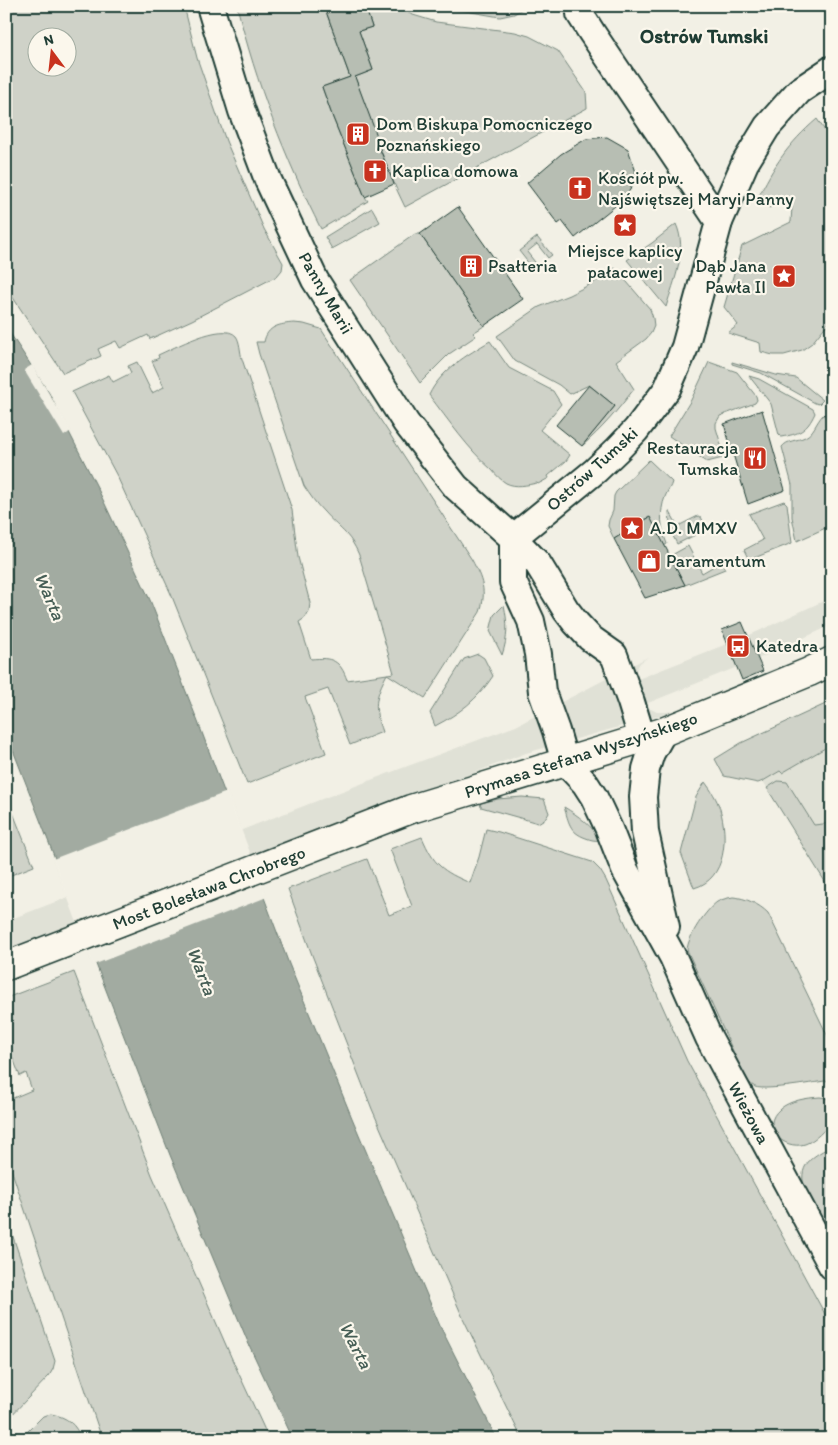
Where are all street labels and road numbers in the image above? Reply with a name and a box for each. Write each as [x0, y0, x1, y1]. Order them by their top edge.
street label: Panny Marii [294, 248, 358, 338]
street label: Ostrów Tumski [542, 422, 642, 516]
street label: Prymasa Stefana Wyszyńskiego [462, 707, 700, 803]
street label: Most Bolesława Chrobrego [109, 841, 309, 935]
street label: Wieżowa [723, 1078, 775, 1149]

